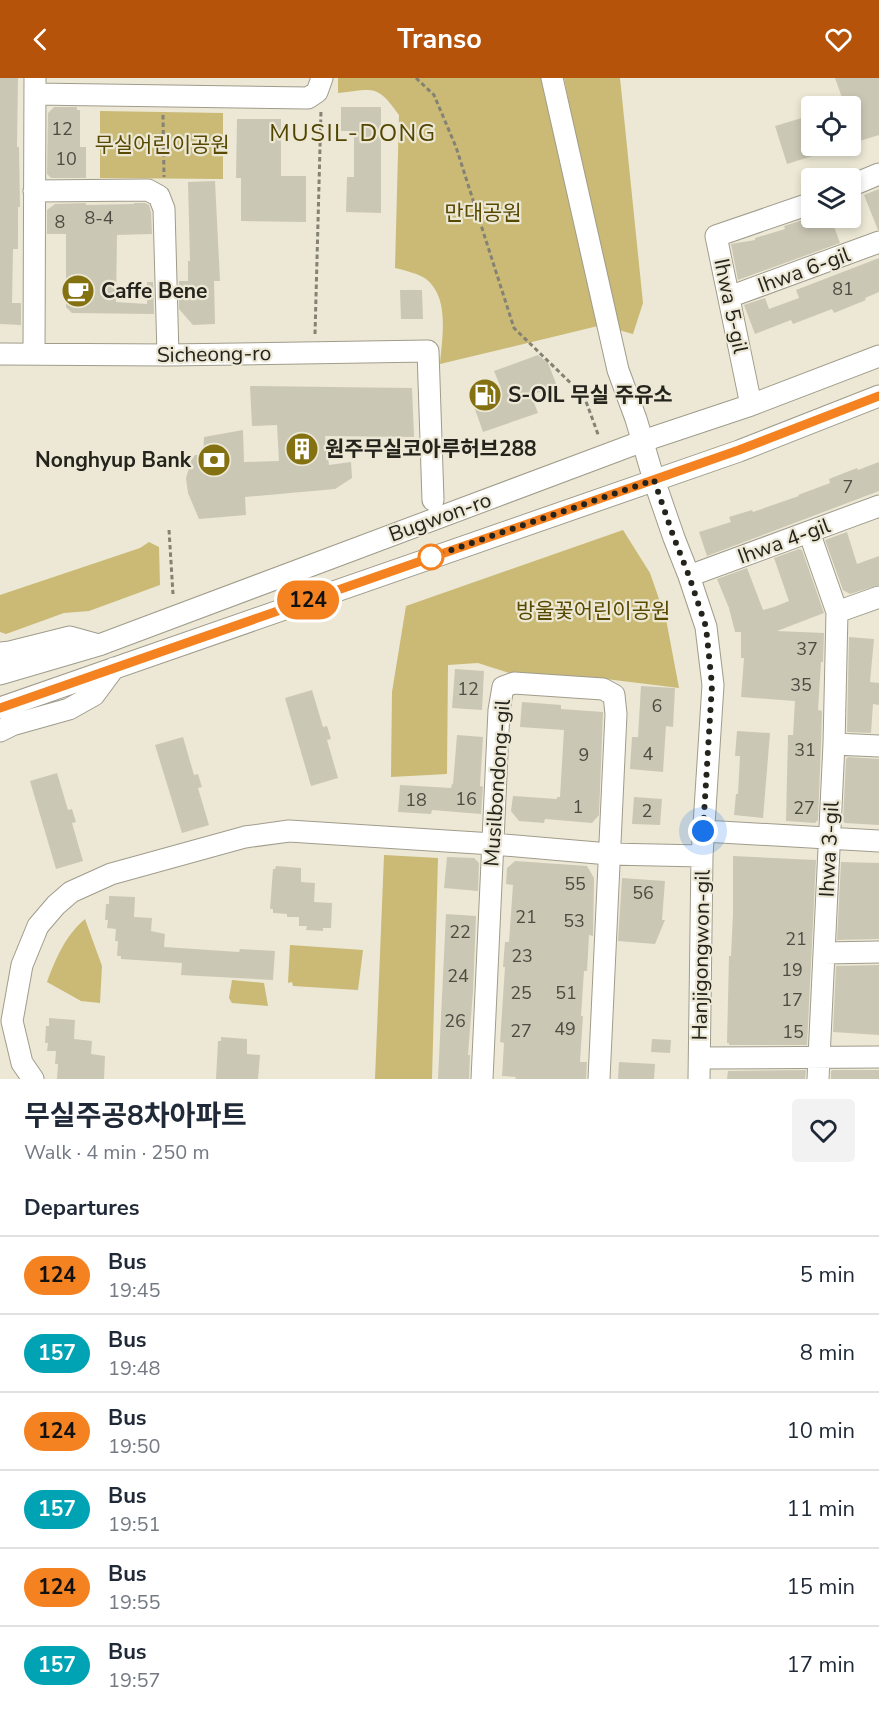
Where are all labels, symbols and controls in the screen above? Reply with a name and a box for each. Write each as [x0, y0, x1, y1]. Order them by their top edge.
text: Transo [397, 21, 482, 58]
icon: back [24, 23, 57, 56]
icon: heart [822, 23, 855, 56]
map controls [801, 96, 861, 228]
button: locate [801, 96, 861, 156]
house number: 12 [51, 117, 73, 141]
district label: MUSIL-DONG [269, 117, 437, 149]
park label: 무실어린이공원 [94, 131, 230, 159]
house number: 10 [55, 147, 77, 171]
button: layers [801, 168, 861, 228]
park label: 만대공원 [444, 199, 522, 227]
house number: 8-4 [84, 206, 114, 230]
house number: 8 [55, 210, 65, 234]
street label: Ihwa 6-gil [754, 240, 855, 300]
street label: Ihwa 5-gil [707, 256, 755, 357]
cafe icon: Caffe Bene [60, 273, 96, 309]
place label: Caffe Bene [101, 277, 207, 305]
house number: 81 [832, 277, 854, 301]
street label: Sicheong-ro [157, 339, 271, 369]
fuel station icon: S-OIL 무실 주유소 [467, 377, 503, 413]
place label: S-OIL 무실 주유소 [508, 381, 673, 409]
building icon: 원주무실코아루허브288 [284, 431, 320, 467]
place label: 원주무실코아루허브288 [325, 435, 537, 463]
bank icon: Nonghyup Bank [196, 442, 232, 478]
place label: Nonghyup Bank [35, 446, 192, 474]
house number: 7 [843, 475, 853, 499]
street label: Bugwon-ro [385, 485, 495, 549]
street label: Ihwa 4-gil [734, 511, 835, 571]
unlabelled marker [418, 544, 444, 570]
line badge: 124 [274, 580, 342, 620]
text: 124 [289, 586, 327, 614]
park label: 방울꽃어린이공원 [516, 597, 670, 625]
house number: 37 [796, 637, 818, 661]
house number: 35 [790, 673, 812, 697]
house number: 12 [457, 677, 479, 701]
house number: 6 [652, 694, 662, 718]
street label: Musilbondong-gil [477, 698, 517, 868]
house number: 31 [794, 738, 816, 762]
house number: 4 [643, 742, 654, 766]
house number: 9 [579, 743, 589, 767]
house number: 16 [455, 787, 477, 811]
house number: 18 [405, 788, 427, 812]
house number: 1 [573, 795, 583, 819]
house number: 27 [793, 796, 815, 820]
house number: 2 [642, 799, 652, 823]
street label: Ihwa 3-gil [812, 799, 846, 898]
your location [688, 816, 718, 846]
street label: Hanjigongwon-gil [686, 869, 717, 1041]
house number: 55 [564, 872, 586, 896]
house number: 56 [632, 881, 654, 905]
house number: 21 [515, 905, 537, 929]
house number: 53 [563, 909, 585, 933]
house number: 22 [449, 920, 471, 944]
house number: 21 [785, 927, 807, 951]
house number: 23 [511, 944, 533, 968]
house number: 19 [781, 958, 803, 982]
house number: 24 [447, 964, 469, 988]
house number: 25 [510, 981, 532, 1005]
house number: 51 [555, 981, 577, 1005]
house number: 17 [781, 988, 803, 1012]
house number: 26 [444, 1009, 466, 1033]
house number: 49 [554, 1017, 576, 1041]
house number: 27 [510, 1019, 532, 1043]
house number: 15 [782, 1020, 804, 1044]
text: 무실주공8차아파트 [24, 1097, 247, 1135]
button: heart [792, 1099, 855, 1162]
text: Walk · 4 min · 250 m [24, 1139, 210, 1166]
text: Departures [24, 1193, 139, 1223]
text: Bus [108, 1247, 147, 1277]
text: 5 min [800, 1260, 855, 1290]
text: 124 [38, 1261, 76, 1289]
text: 19:45 [108, 1277, 161, 1304]
text: Bus [108, 1325, 147, 1355]
text: 8 min [800, 1338, 855, 1368]
text: 157 [38, 1339, 76, 1367]
text: 19:48 [108, 1355, 161, 1382]
text: Bus [108, 1403, 147, 1433]
text: 10 min [787, 1416, 855, 1446]
text: 124 [38, 1417, 76, 1445]
text: 19:50 [108, 1433, 161, 1460]
text: Bus [108, 1481, 147, 1511]
text: 11 min [787, 1494, 855, 1524]
text: 157 [38, 1495, 76, 1523]
text: 19:51 [108, 1511, 161, 1538]
text: Bus [108, 1559, 147, 1589]
text: 15 min [787, 1572, 855, 1602]
text: 124 [38, 1573, 76, 1601]
text: 19:55 [108, 1589, 161, 1616]
text: Bus [108, 1637, 147, 1667]
text: 17 min [787, 1650, 855, 1680]
text: 157 [38, 1651, 76, 1679]
text: 19:57 [108, 1667, 161, 1694]

